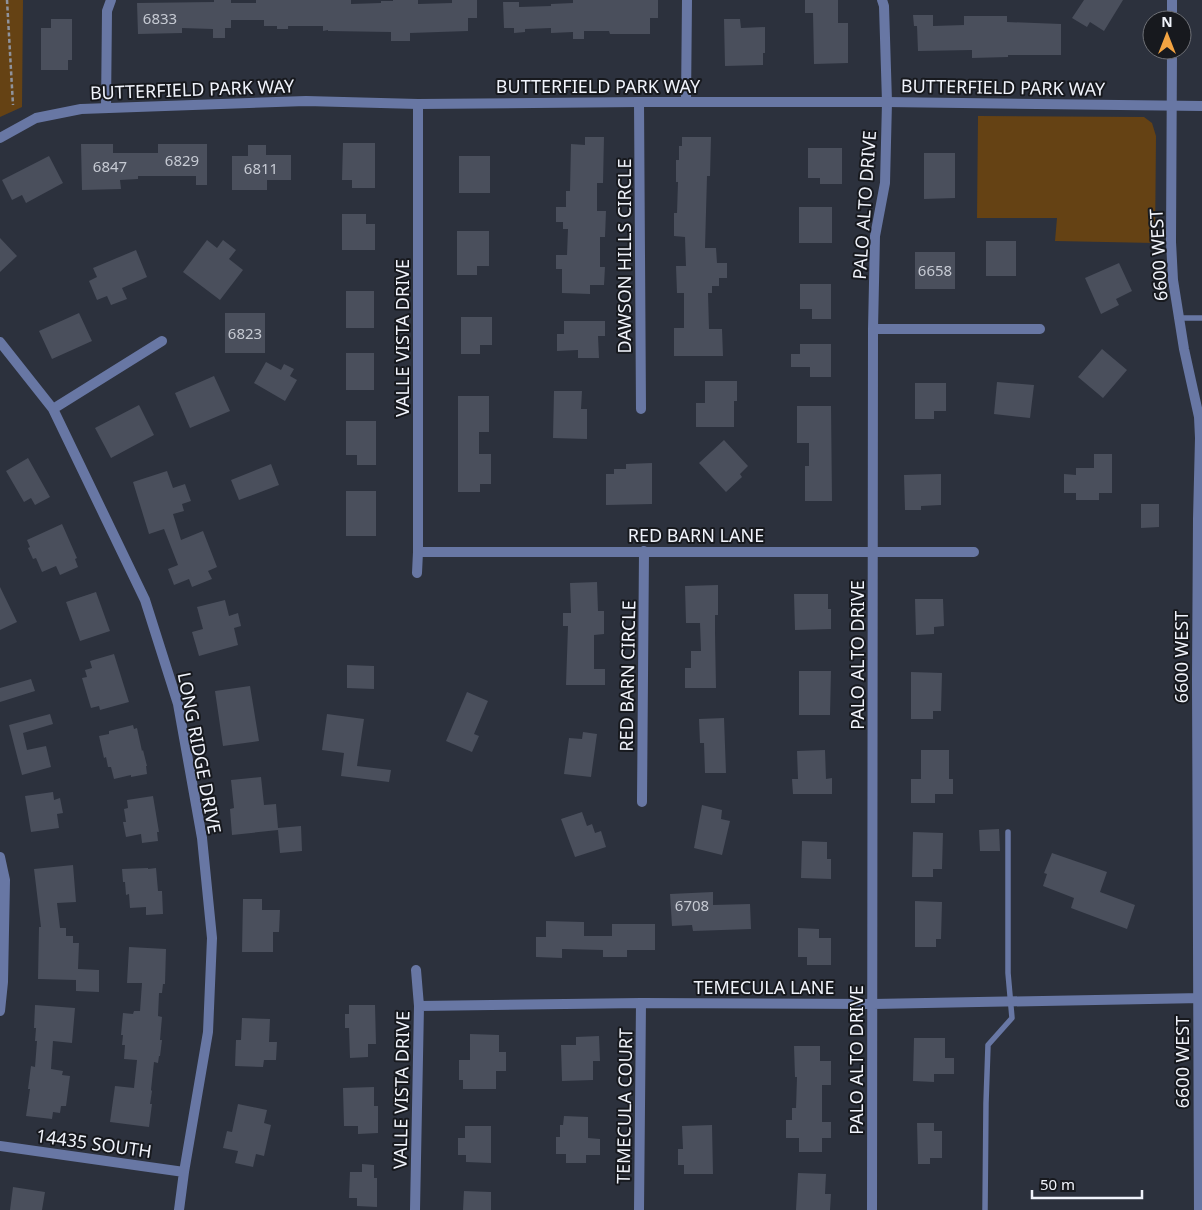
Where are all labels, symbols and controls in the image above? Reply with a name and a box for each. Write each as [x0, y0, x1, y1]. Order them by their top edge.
house number: 6833 [143, 8, 177, 28]
north arrow [1142, 10, 1192, 60]
text: N [1161, 12, 1173, 31]
street label: BUTTERFIELD PARK WAY [90, 73, 295, 105]
street label: BUTTERFIELD PARK WAY [901, 73, 1106, 101]
street label: BUTTERFIELD PARK WAY [496, 74, 701, 98]
street label: PALO ALTO DRIVE [847, 130, 881, 280]
house number: 6829 [165, 150, 199, 170]
house number: 6847 [93, 156, 127, 176]
house number: 6811 [244, 158, 278, 178]
street label: DAWSON HILLS CIRCLE [612, 159, 636, 353]
street label: 6600 WEST [1144, 208, 1172, 302]
street label: VALLE VISTA DRIVE [390, 259, 414, 417]
house number: 6658 [918, 260, 952, 280]
house number: 6823 [228, 323, 262, 343]
street label: RED BARN LANE [628, 523, 764, 547]
street label: PALO ALTO DRIVE [845, 580, 869, 730]
street label: RED BARN CIRCLE [614, 600, 640, 752]
street label: 6600 WEST [1169, 611, 1193, 703]
street label: LONG RIDGE DRIVE [173, 670, 227, 836]
house number: 6708 [675, 895, 709, 915]
street label: TEMECULA LANE [693, 975, 835, 999]
street label: PALO ALTO DRIVE [844, 985, 868, 1135]
street label: VALLE VISTA DRIVE [388, 1011, 414, 1169]
street label: 6600 WEST [1170, 1016, 1194, 1108]
street label: TEMECULA COURT [611, 1028, 637, 1184]
street label: 14435 SOUTH [35, 1123, 153, 1163]
scale bar [1032, 1168, 1142, 1200]
text: 50 m [1040, 1174, 1075, 1194]

